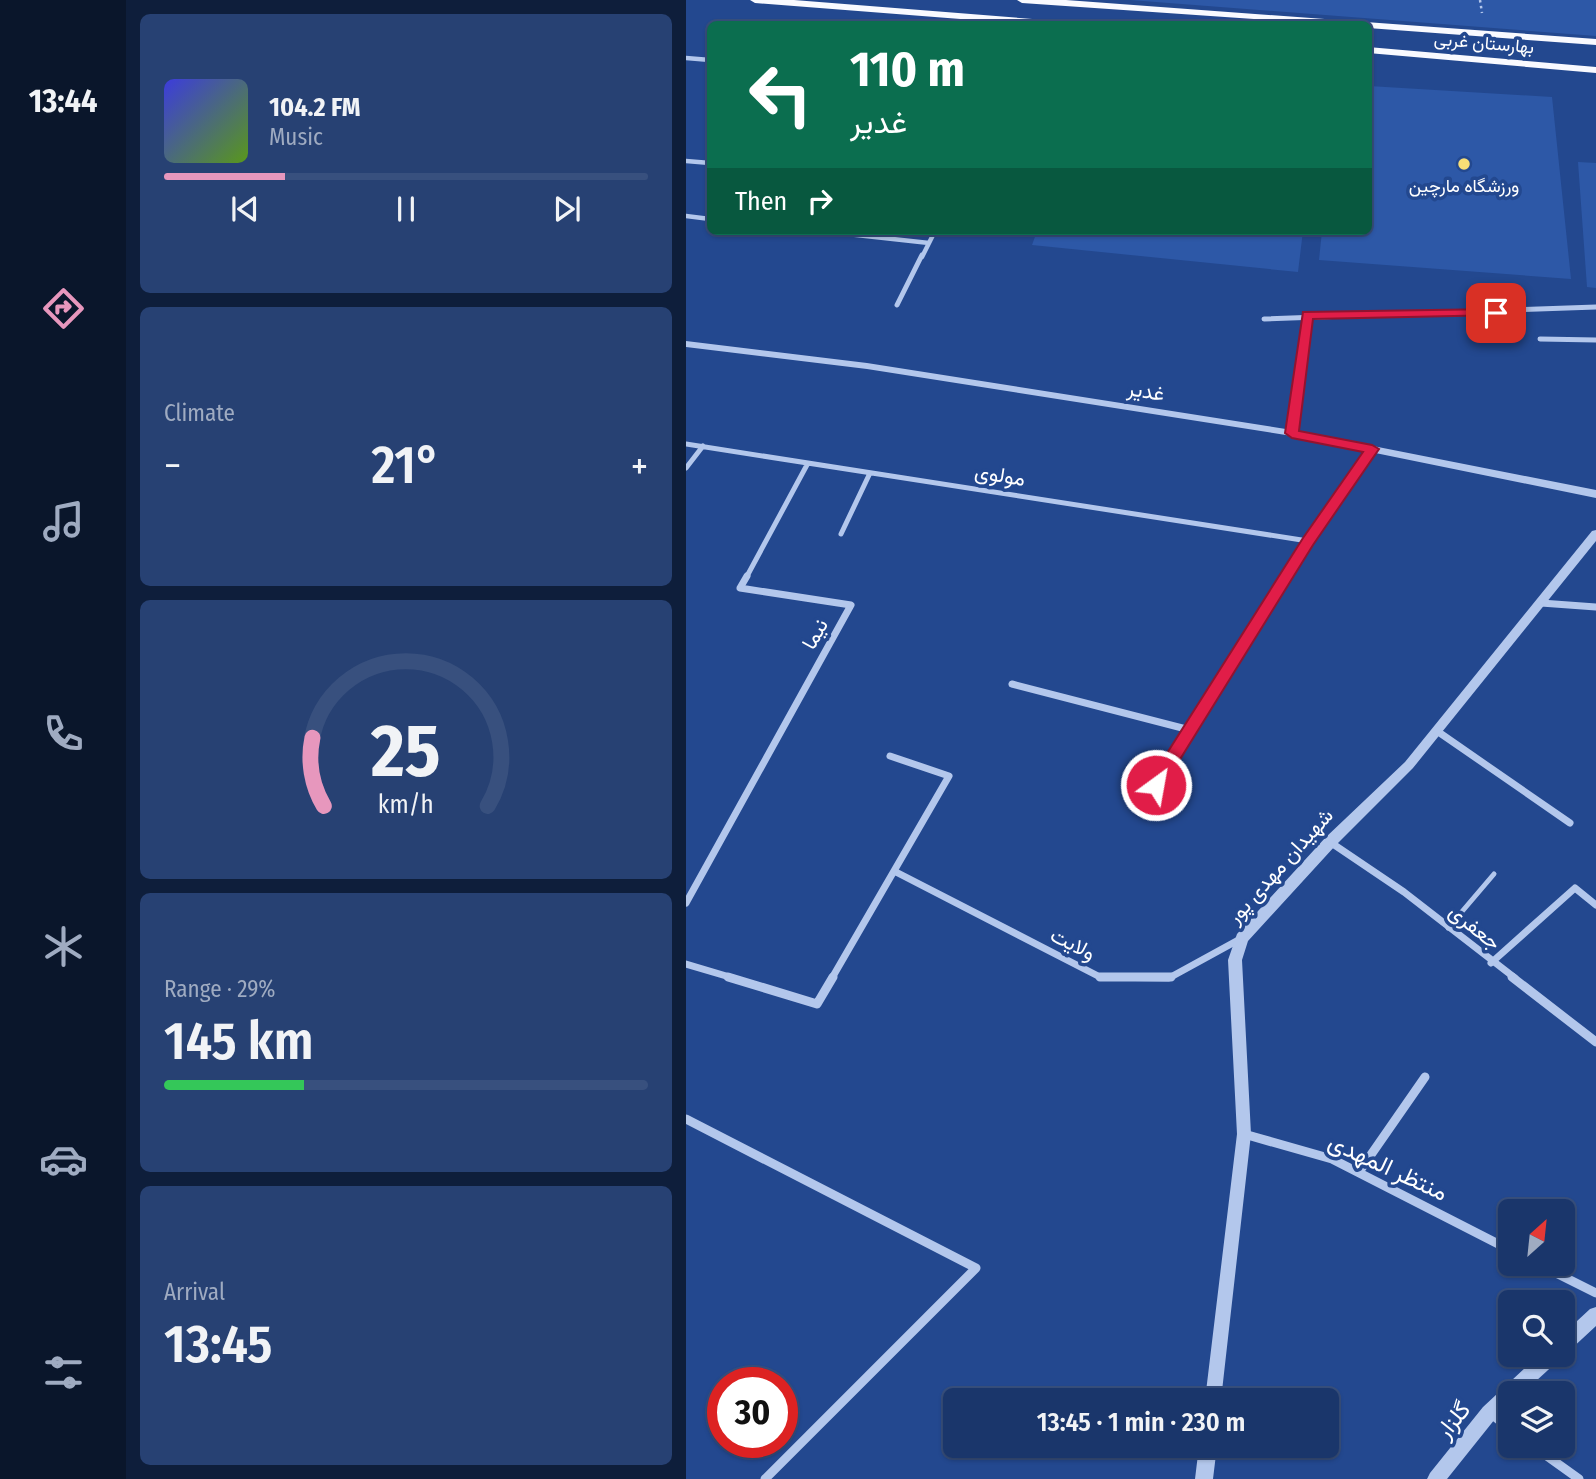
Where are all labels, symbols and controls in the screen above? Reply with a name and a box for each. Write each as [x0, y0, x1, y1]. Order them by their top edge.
street label: بهارستان غربی [1433, 28, 1535, 58]
text: 110 m [850, 40, 965, 99]
icon: left [735, 49, 826, 140]
text: 13:44 [29, 82, 97, 120]
text: 104.2 FM [269, 92, 360, 123]
text: غدیر [850, 103, 907, 141]
text: Music [269, 123, 323, 151]
marker: ورزشگاه مارچین [1456, 156, 1472, 172]
place label: ورزشگاه مارچین [1409, 175, 1519, 198]
icon: right [801, 182, 839, 220]
text: Then [735, 186, 787, 217]
icon: previous [226, 190, 264, 228]
icon: pause [387, 190, 425, 228]
icon: next [548, 190, 586, 228]
pin [1466, 283, 1526, 343]
icon: directions [39, 284, 88, 333]
icon: arrive [1477, 294, 1515, 332]
street label: غدیر [1124, 375, 1167, 407]
text: Climate [164, 399, 235, 427]
text: 21° [371, 434, 440, 497]
text: − [164, 443, 181, 489]
text: + [631, 443, 648, 489]
street label: مولوی [973, 458, 1027, 492]
icon: music [39, 497, 88, 546]
street label: نیما [796, 614, 834, 654]
text: 25 [370, 708, 441, 795]
icon: phone [39, 709, 88, 758]
position arrow [1119, 748, 1193, 822]
text: km/h [378, 789, 434, 819]
street label: شهیدان مهدی پور [1221, 803, 1339, 931]
street label: جعفری [1444, 898, 1506, 956]
icon: climate [39, 922, 88, 971]
street label: ولایت [1046, 922, 1100, 966]
text: Range · 29% [164, 975, 276, 1003]
text: 145 km [164, 1010, 313, 1073]
street label: منتظر المهدی [1323, 1127, 1452, 1208]
icon: car [39, 1135, 88, 1184]
north arrow [1498, 1199, 1575, 1276]
map controls [1498, 1199, 1575, 1458]
text: Arrival [164, 1278, 225, 1306]
button: search [1498, 1290, 1575, 1367]
text: 13:45 [164, 1313, 272, 1376]
icon: filters [39, 1348, 88, 1397]
speed limit sign: 30 [707, 1367, 798, 1458]
button: layers [1498, 1381, 1575, 1458]
street label: گلزار [1429, 1396, 1477, 1446]
text: 13:45 · 1 min · 230 m [1037, 1407, 1245, 1438]

